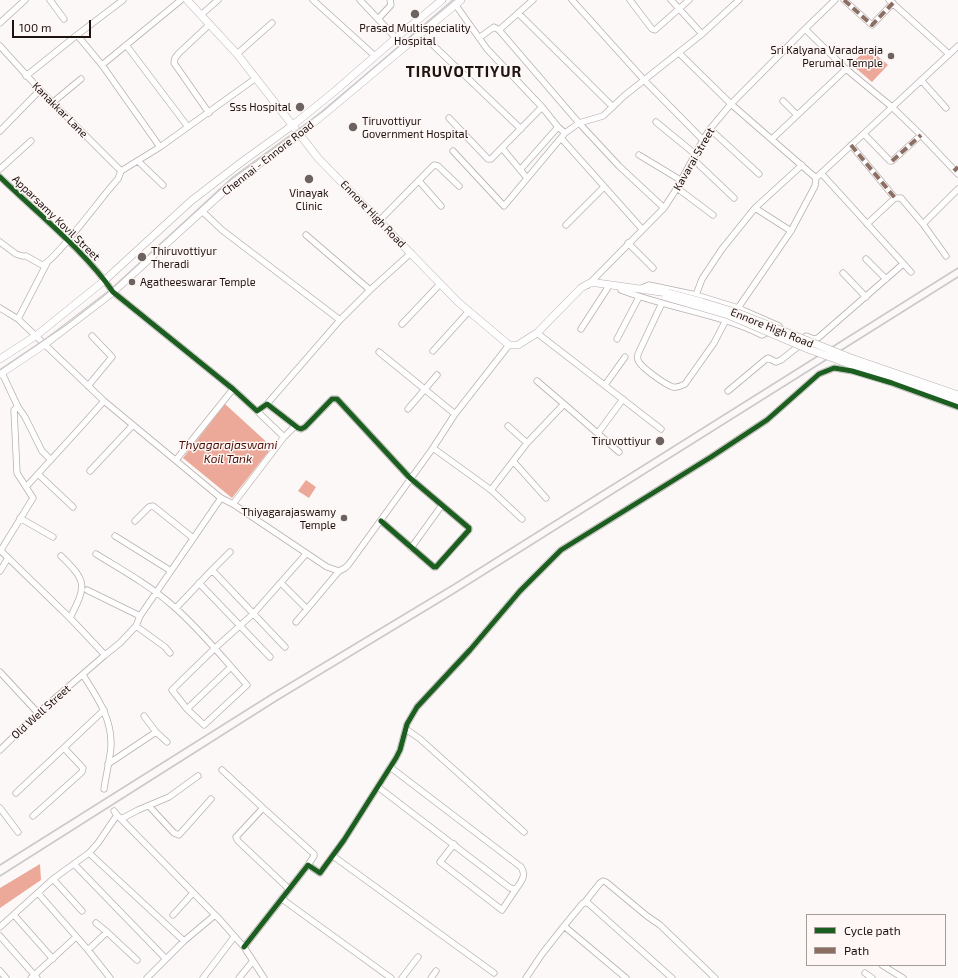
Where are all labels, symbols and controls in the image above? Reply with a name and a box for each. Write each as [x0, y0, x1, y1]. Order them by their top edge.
marker: Prasad Multispeciality Hospital [409, 8, 421, 20]
scale bar [14, 12, 93, 38]
text: 100 m [19, 20, 51, 34]
place label: Prasad Multispeciality Hospital [359, 21, 471, 47]
place label: Sri Kalyana Varadaraja Perumal Temple [771, 43, 883, 69]
marker: Sri Kalyana Varadaraja Perumal Temple [886, 51, 896, 61]
district label: TIRUVOTTIYUR [406, 63, 522, 81]
street label: Kanakkar Lane [30, 80, 90, 140]
place label: Sss Hospital [229, 100, 291, 114]
marker: Sss Hospital [294, 101, 306, 113]
place label: Tiruvottiyur Government Hospital [362, 114, 468, 140]
street label: Chennai - Ennore Road [219, 118, 317, 198]
marker: Tiruvottiyur Government Hospital [347, 121, 359, 133]
street label: Kavarai Street [671, 125, 717, 193]
street label: Apparsamy Kovil Street [9, 173, 103, 263]
marker: Vinayak Clinic [303, 173, 315, 185]
street label: Ennore High Road [338, 178, 408, 250]
place label: Vinayak Clinic [289, 186, 329, 212]
place label: Thiruvottiyur Theradi [151, 244, 217, 270]
marker: Thiruvottiyur Theradi [136, 251, 148, 263]
place label: Agatheeswarar Temple [140, 275, 256, 289]
marker: Agatheeswarar Temple [127, 277, 137, 287]
street label: Ennore High Road [729, 305, 815, 351]
place label: Tiruvottiyur [592, 434, 651, 448]
marker: Tiruvottiyur [654, 435, 666, 447]
water label: Thyagarajaswami Koil Tank [179, 438, 277, 466]
place label: Thiyagarajaswamy Temple [241, 505, 336, 531]
marker: Thiyagarajaswamy Temple [339, 513, 349, 523]
street label: Old Well Street [9, 682, 73, 742]
legend [806, 914, 946, 966]
text: Cycle path [844, 923, 901, 937]
text: Path [844, 943, 869, 957]

